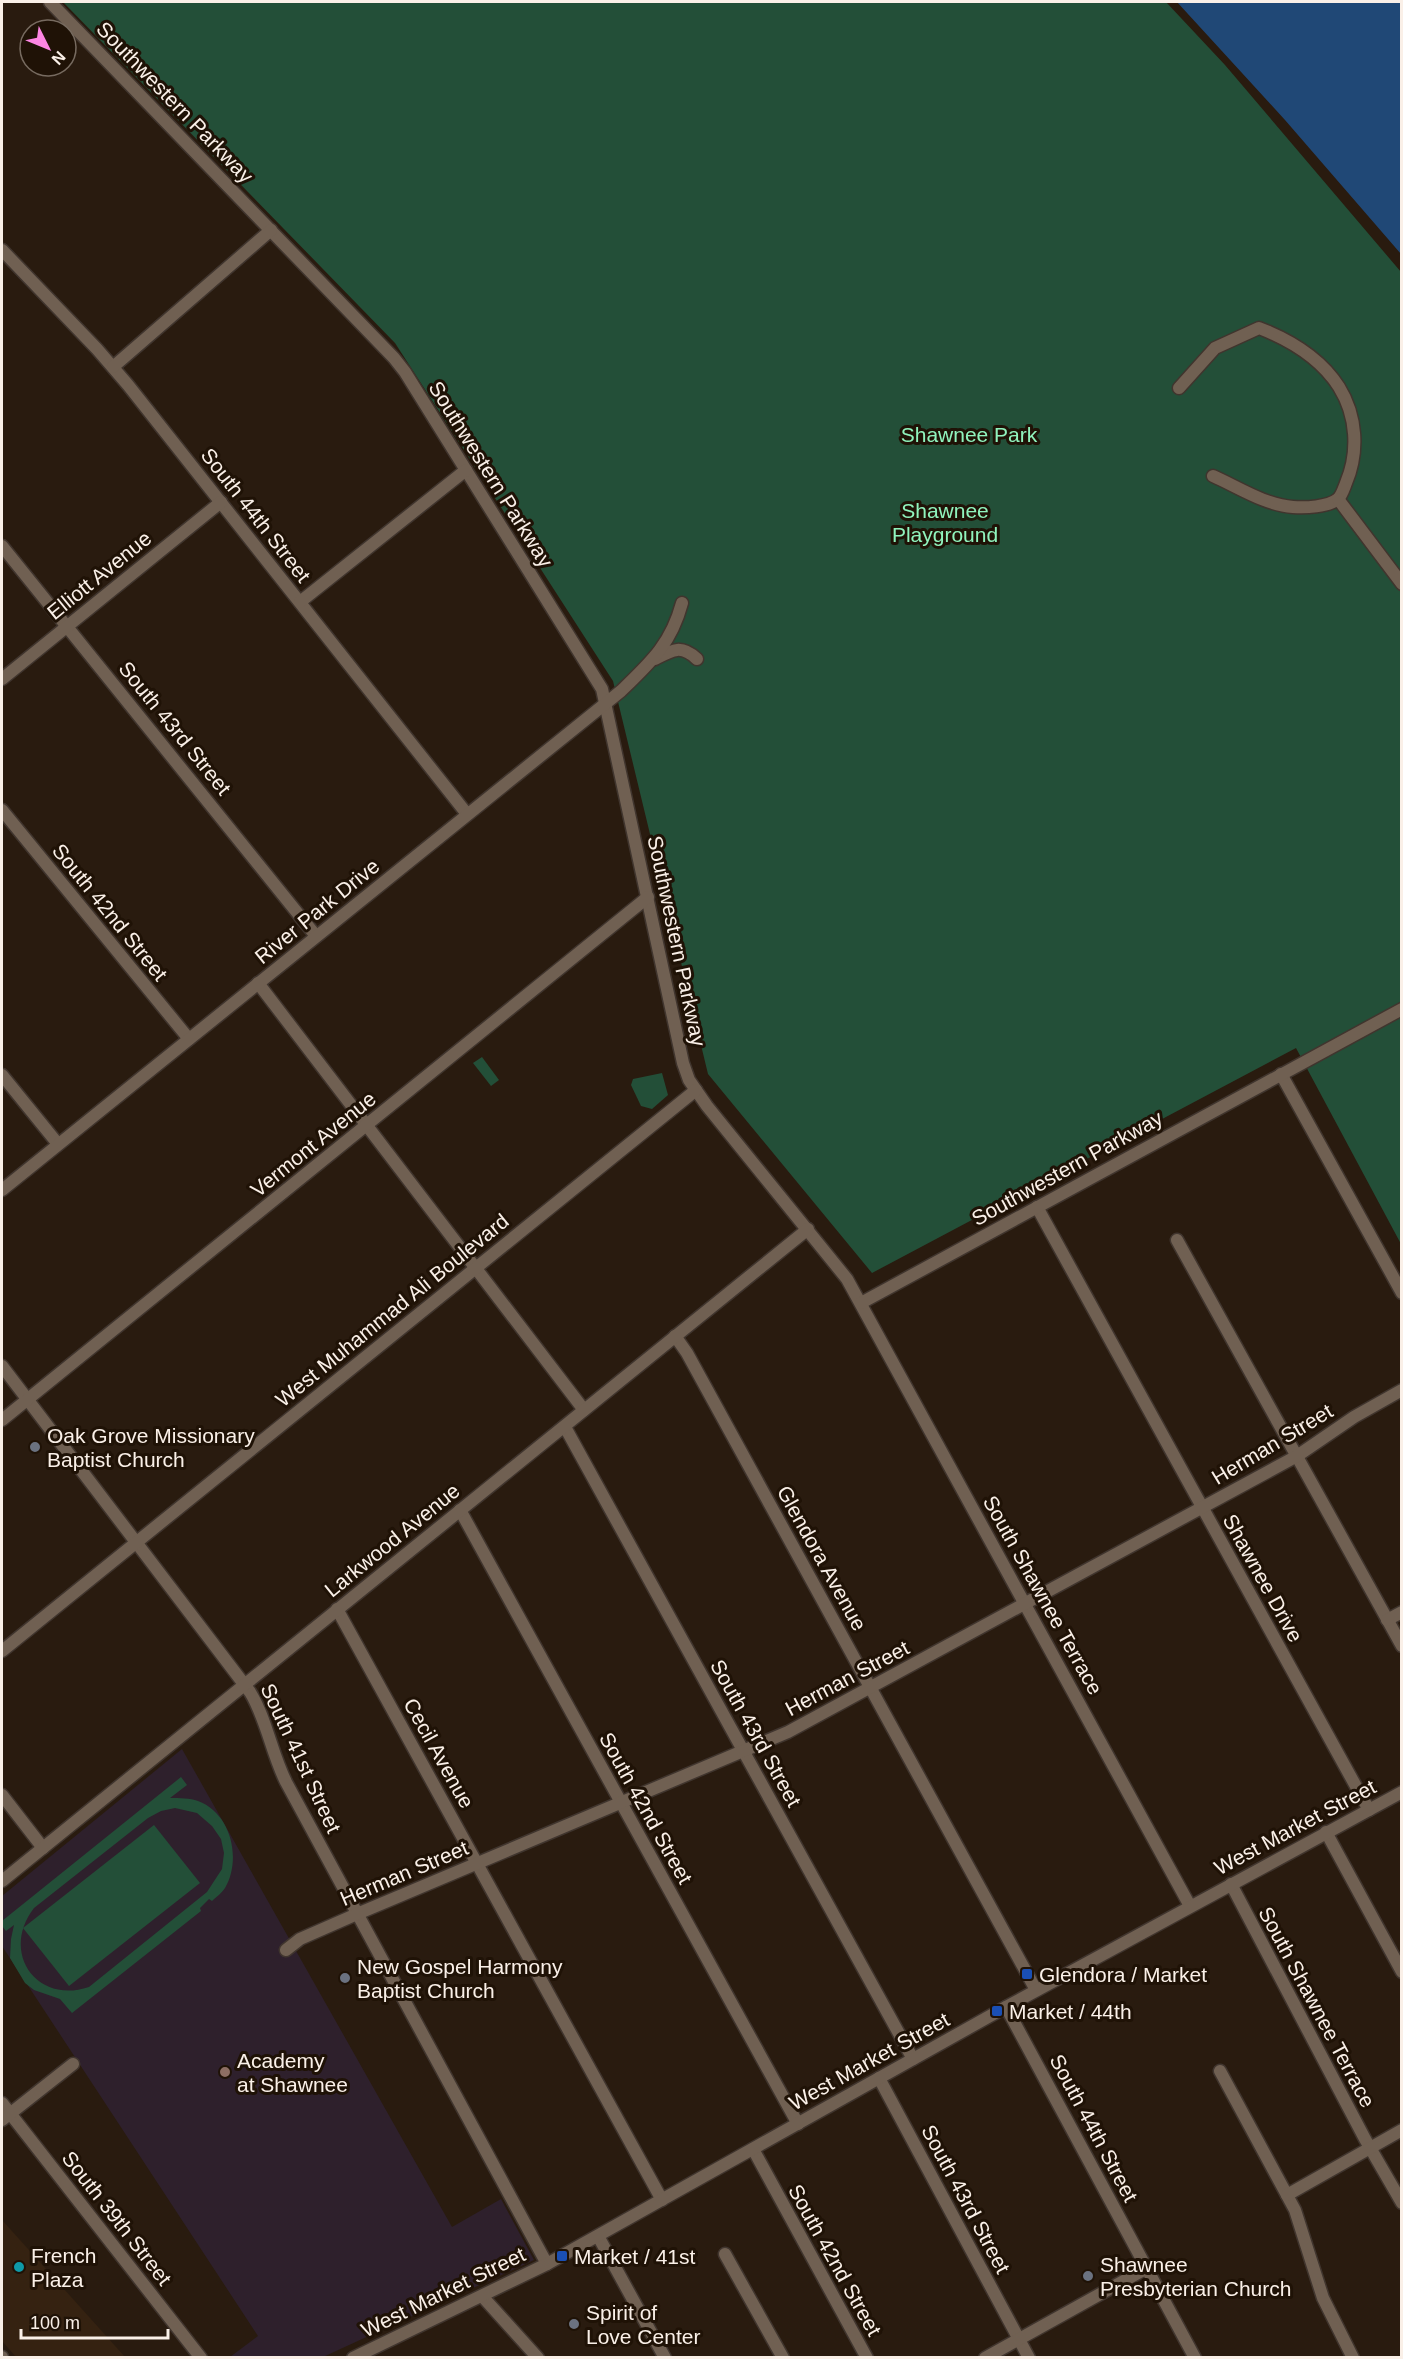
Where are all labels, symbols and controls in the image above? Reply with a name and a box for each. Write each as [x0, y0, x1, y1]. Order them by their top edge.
street label: Southwestern Parkway [92, 17, 258, 188]
north arrow [18, 18, 78, 78]
text: N [48, 48, 69, 68]
street label: Southwestern Parkway [424, 377, 558, 572]
park label: Shawnee Park [901, 423, 1038, 446]
street label: South 44th Street [197, 444, 315, 587]
park label: Shawnee Playground [892, 499, 998, 546]
street label: Elliott Avenue [42, 526, 156, 624]
street label: South 43rd Street [114, 657, 236, 799]
street label: Southwestern Parkway [643, 834, 711, 1049]
street label: South 42nd Street [48, 839, 172, 985]
street label: River Park Drive [250, 854, 384, 968]
street label: Vermont Avenue [246, 1087, 380, 1201]
street label: Southwestern Parkway [967, 1106, 1167, 1230]
street label: West Muhammad Ali Boulevard [271, 1209, 513, 1411]
street label: Herman Street [1208, 1399, 1337, 1489]
place label: Oak Grove Missionary Baptist Church [47, 1424, 255, 1471]
marker: Oak Grove Missionary Baptist Church [28, 1440, 42, 1454]
street label: Larkwood Avenue [320, 1479, 464, 1601]
street label: Glendora Avenue [773, 1482, 871, 1634]
street label: South Shawnee Terrace [979, 1492, 1107, 1698]
street label: Shawnee Drive [1218, 1510, 1308, 1646]
street label: Herman Street [781, 1636, 913, 1720]
street label: South 43rd Street [706, 1655, 806, 1811]
street label: South 41st Street [256, 1680, 346, 1837]
street label: Cecil Avenue [399, 1694, 479, 1812]
street label: South 42nd Street [595, 1728, 697, 1888]
street label: West Market Street [1210, 1775, 1380, 1879]
street label: Herman Street [337, 1836, 471, 1910]
street label: South Shawnee Terrace [1254, 1903, 1380, 2111]
place label: New Gospel Harmony Baptist Church [357, 1955, 563, 2002]
place label: Glendora / Market [1039, 1963, 1207, 1986]
marker: Glendora / Market [1020, 1967, 1034, 1981]
marker: New Gospel Harmony Baptist Church [338, 1971, 352, 1985]
place label: Market / 44th [1009, 2000, 1132, 2023]
marker: Market / 44th [990, 2004, 1004, 2018]
street label: West Market Street [785, 2007, 953, 2115]
place label: Academy at Shawnee [237, 2049, 348, 2096]
street label: South 44th Street [1045, 2050, 1143, 2206]
marker: Academy at Shawnee [218, 2065, 232, 2079]
street label: South 43rd Street [917, 2121, 1015, 2277]
street label: South 39th Street [58, 2147, 176, 2290]
street label: South 42nd Street [784, 2180, 886, 2340]
street label: West Market Street [357, 2242, 529, 2342]
place label: French Plaza [31, 2244, 96, 2291]
place label: Market / 41st [574, 2245, 696, 2268]
marker: Market / 41st [555, 2249, 569, 2263]
place label: Shawnee Presbyterian Church [1100, 2253, 1291, 2300]
marker: French Plaza [12, 2260, 26, 2274]
marker: Shawnee Presbyterian Church [1081, 2269, 1095, 2283]
place label: Spirit of Love Center [586, 2301, 700, 2348]
scale bar [21, 2302, 168, 2340]
text: 100 m [30, 2313, 80, 2333]
marker: Spirit of Love Center [567, 2317, 581, 2331]

